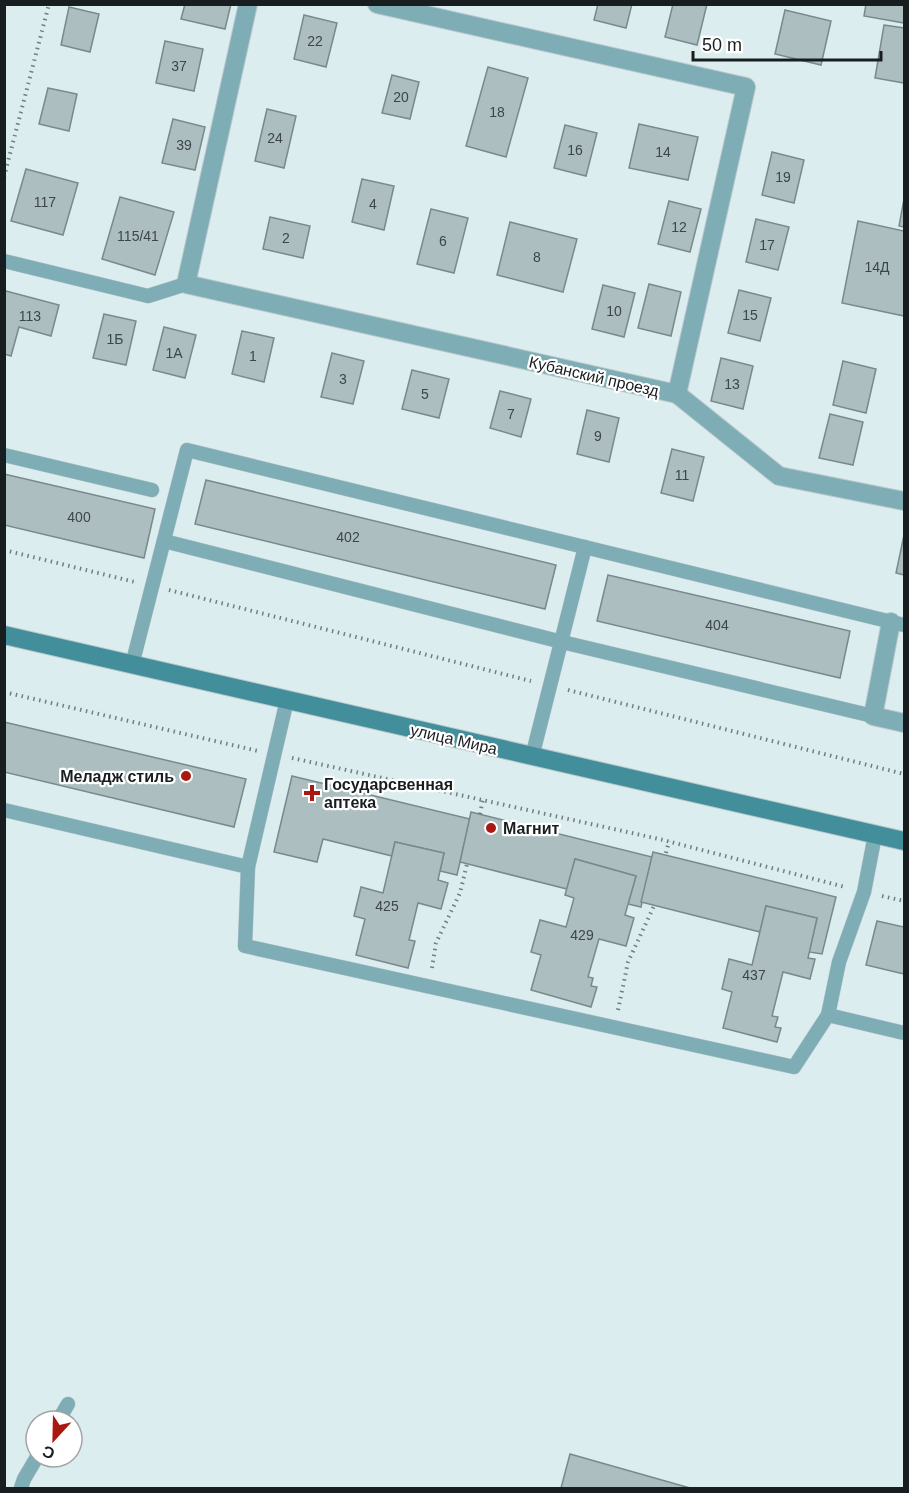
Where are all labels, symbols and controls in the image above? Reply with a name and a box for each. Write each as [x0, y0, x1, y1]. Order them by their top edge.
scale bar [693, 24, 880, 62]
house number: 22 [307, 33, 323, 49]
text: 50 m [702, 35, 742, 55]
house number: 37 [171, 58, 187, 74]
house number: 20 [393, 89, 409, 105]
house number: 18 [489, 104, 505, 120]
house number: 24 [267, 130, 283, 146]
house number: 39 [176, 137, 192, 153]
house number: 16 [567, 142, 583, 158]
house number: 14 [655, 144, 671, 160]
house number: 19 [775, 169, 791, 185]
house number: 117 [34, 194, 56, 210]
house number: 4 [369, 196, 377, 212]
house number: 12 [671, 219, 687, 235]
house number: 115/41 [117, 228, 159, 244]
house number: 2 [282, 230, 290, 246]
house number: 6 [439, 233, 447, 249]
house number: 17 [759, 237, 775, 253]
house number: 8 [533, 249, 541, 265]
house number: 14Д [864, 259, 890, 275]
house number: 10 [606, 303, 622, 319]
house number: 15 [742, 307, 758, 323]
house number: 113 [19, 308, 41, 324]
house number: 1Б [107, 331, 123, 347]
house number: 1А [165, 345, 183, 361]
house number: 1 [249, 348, 257, 364]
street label: Кубанский проезд [527, 353, 661, 400]
house number: 3 [339, 371, 347, 387]
house number: 13 [724, 376, 740, 392]
house number: 5 [421, 386, 429, 402]
house number: 7 [507, 406, 515, 422]
house number: 9 [594, 428, 602, 444]
house number: 11 [675, 467, 689, 483]
house number: 400 [67, 509, 91, 525]
house number: 402 [336, 529, 360, 545]
house number: 404 [705, 617, 729, 633]
street label: улица Мира [409, 721, 499, 758]
place label: Меладж стиль [60, 768, 174, 785]
marker: Меладж стиль [179, 769, 193, 783]
place label: Государсвенная аптека [324, 776, 453, 811]
marker: Государсвенная аптека [305, 786, 319, 800]
place label: Магнит [503, 820, 560, 837]
marker: Магнит [484, 821, 498, 835]
house number: 425 [375, 898, 399, 914]
house number: 429 [570, 927, 594, 943]
house number: 437 [742, 967, 766, 983]
north arrow [24, 1409, 84, 1469]
text: С [40, 1442, 57, 1462]

